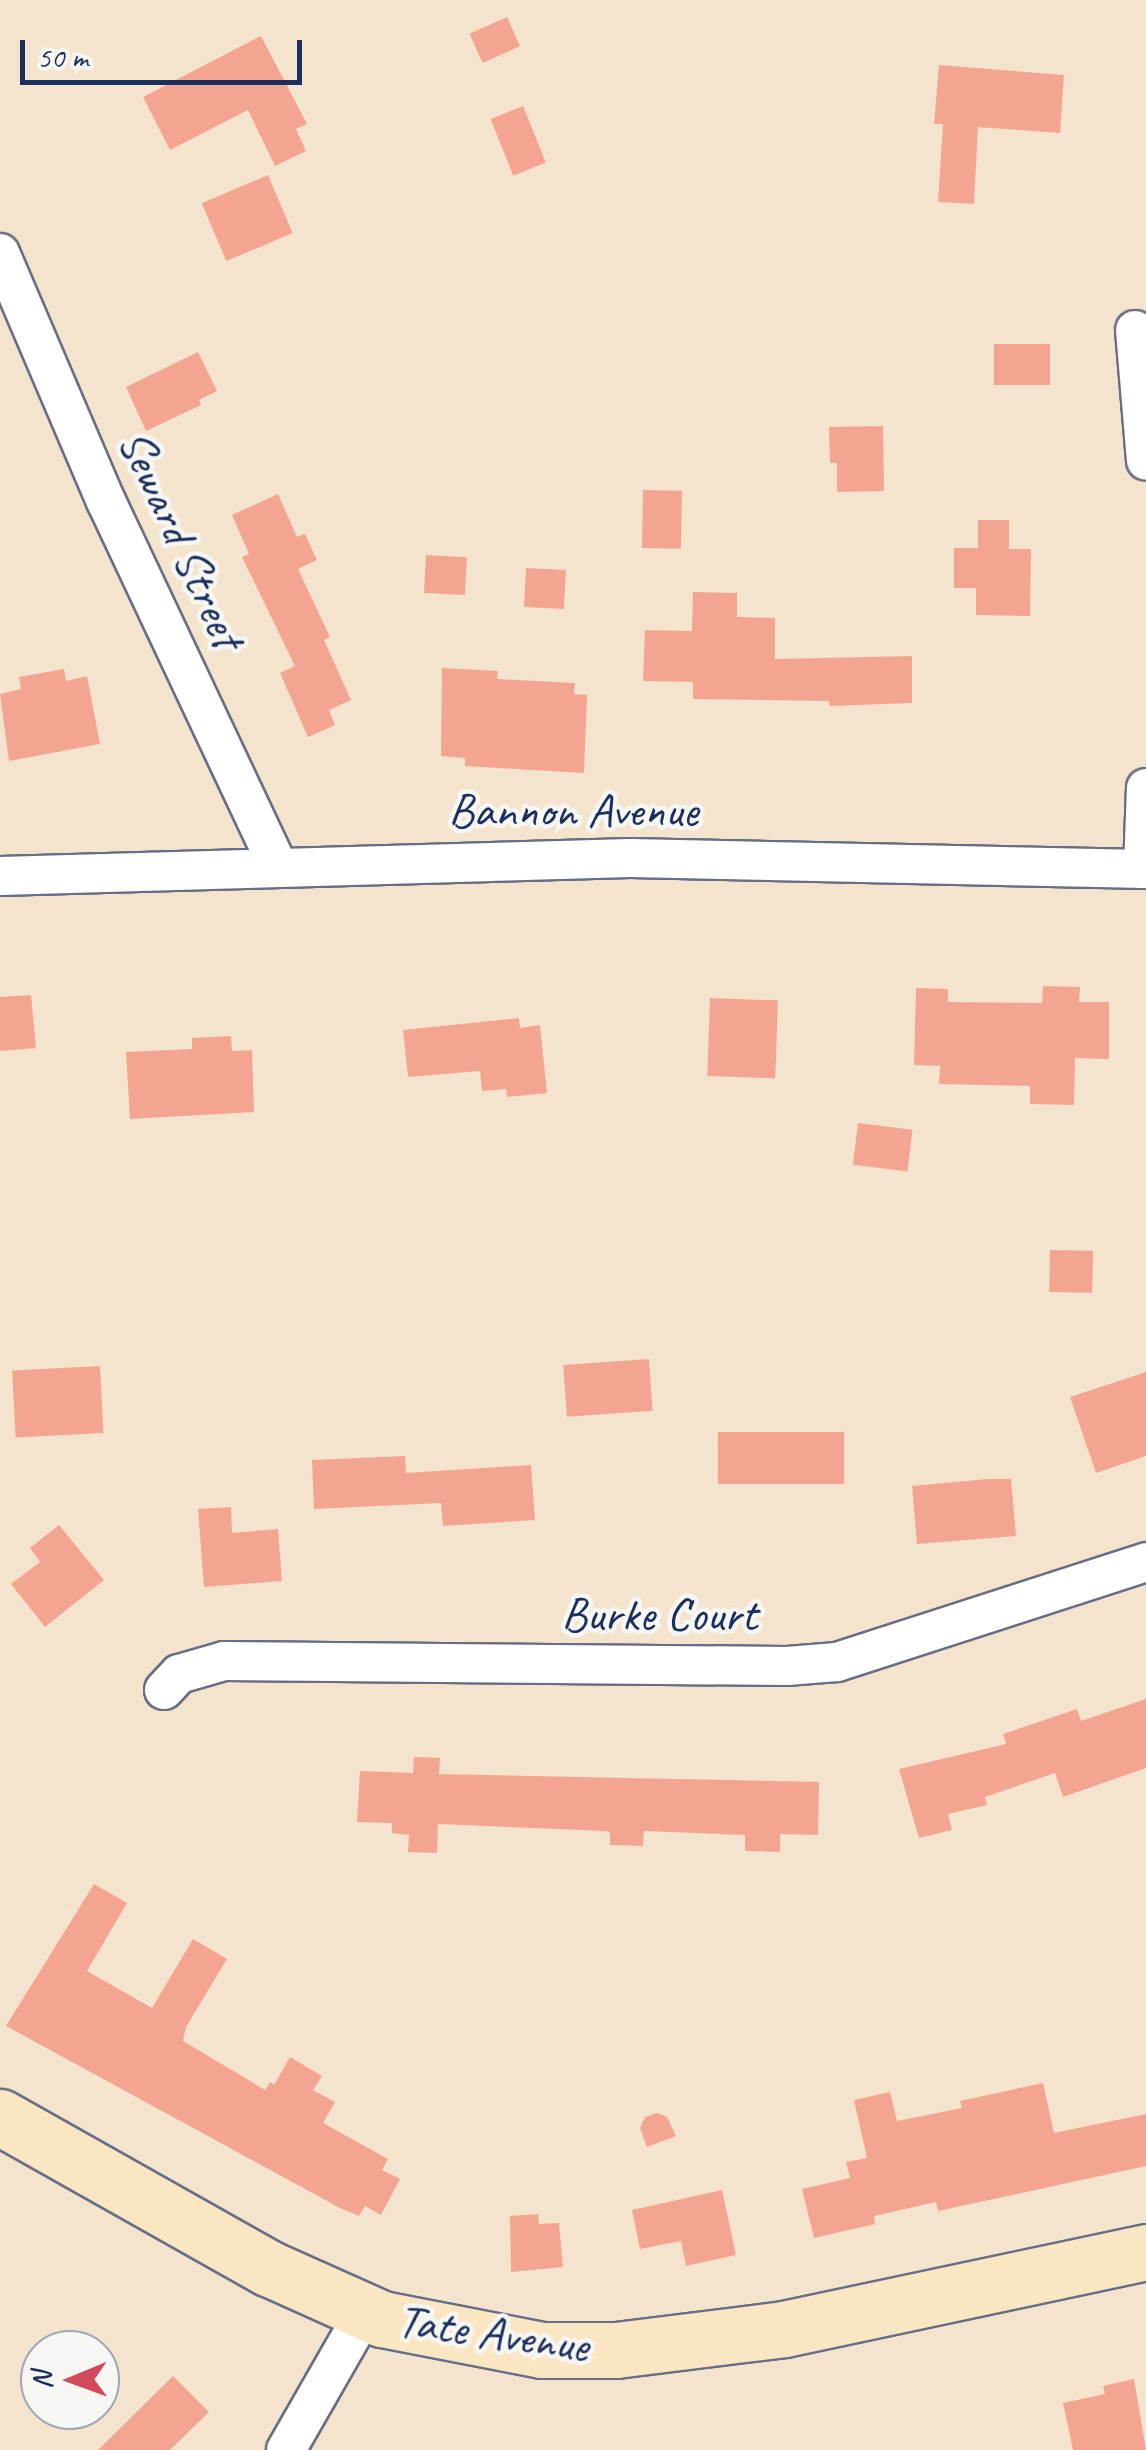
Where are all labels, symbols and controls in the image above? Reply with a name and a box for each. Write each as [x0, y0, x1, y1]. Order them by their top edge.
scale bar [25, 20, 308, 82]
text: 50 m [37, 38, 88, 76]
street label: Seward Street [105, 421, 257, 657]
street label: Bannon Avenue [448, 782, 698, 840]
street label: Burke Court [561, 1586, 757, 1644]
street label: Tate Avenue [394, 2291, 592, 2375]
north arrow [20, 2330, 120, 2430]
text: N [24, 2372, 59, 2389]

